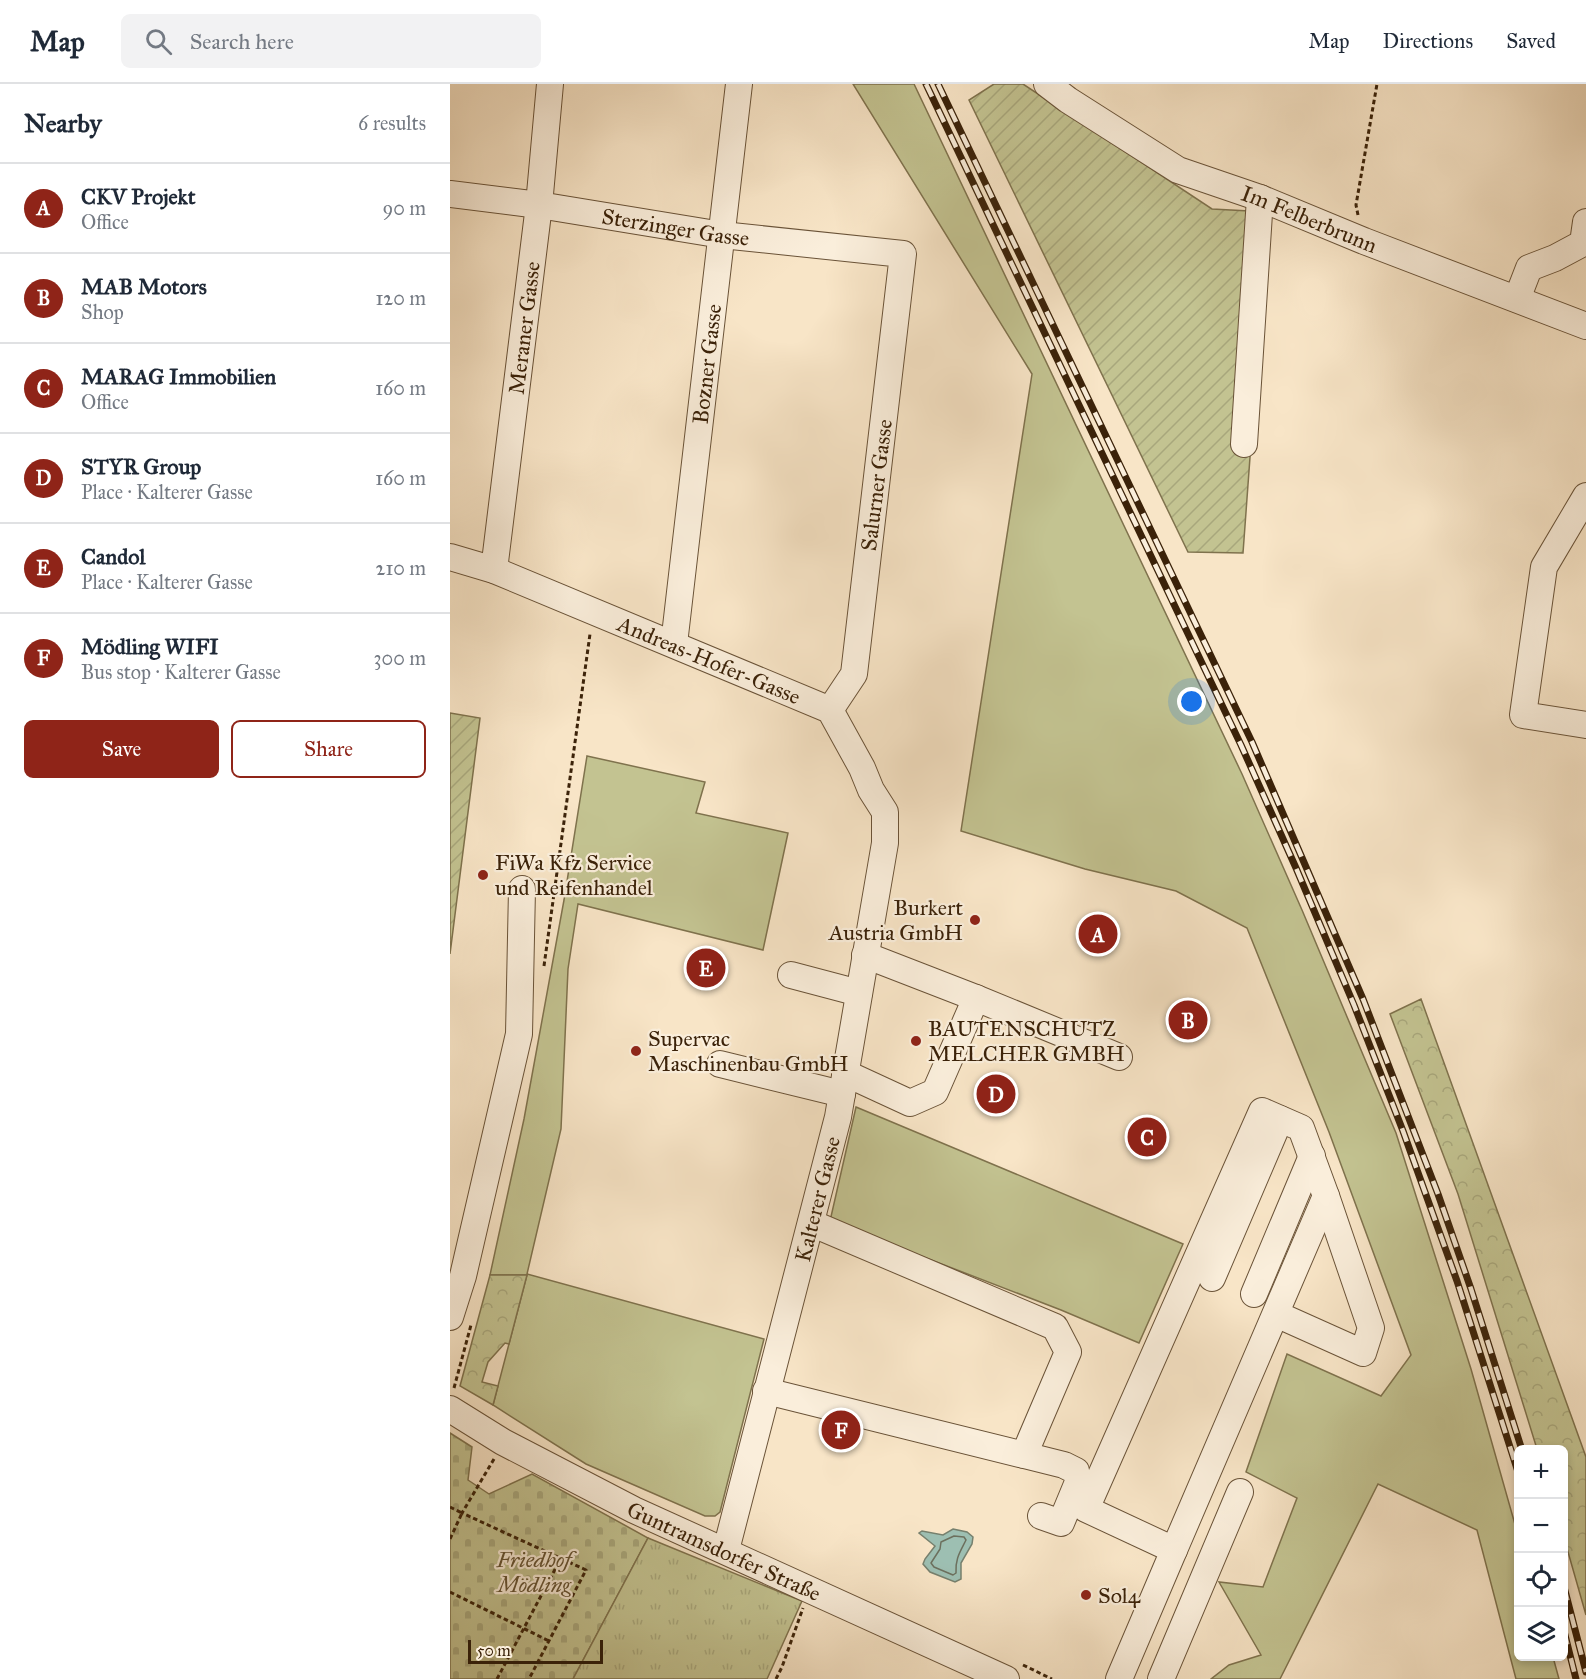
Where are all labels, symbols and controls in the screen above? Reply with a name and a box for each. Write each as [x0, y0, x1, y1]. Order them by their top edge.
search box [121, 14, 541, 68]
text: Map [30, 24, 85, 59]
icon: search [142, 25, 175, 58]
text: Search here [190, 28, 294, 55]
text: Map [1309, 28, 1350, 54]
text: Directions [1383, 28, 1473, 54]
text: Saved [1506, 28, 1556, 54]
text: Nearby [24, 107, 102, 139]
text: 6 results [358, 111, 426, 135]
street label: Im Felberbrunn [1238, 180, 1381, 259]
text: CKV Projekt [81, 183, 196, 210]
text: A [37, 196, 50, 220]
text: 90 m [383, 196, 426, 220]
street label: Sterzinger Gasse [600, 202, 751, 252]
text: Office [81, 210, 129, 234]
street label: Meraner Gasse [503, 260, 546, 396]
text: MAB Motors [81, 273, 207, 300]
text: B [37, 286, 50, 310]
text: 120 m [375, 286, 426, 310]
text: Shop [81, 300, 124, 324]
street label: Bozner Gasse [687, 302, 727, 425]
text: MARAG Immobilien [81, 363, 276, 390]
text: C [37, 376, 50, 400]
text: 160 m [375, 376, 426, 400]
text: Office [81, 390, 129, 414]
street label: Salurner Gasse [855, 418, 898, 552]
text: STYR Group [81, 453, 201, 480]
text: D [36, 466, 51, 490]
text: 160 m [375, 466, 426, 490]
text: Place · Kalterer Gasse [81, 480, 253, 504]
text: Candol [81, 543, 145, 570]
text: E [36, 556, 51, 580]
text: 210 m [376, 556, 426, 580]
text: Place · Kalterer Gasse [81, 570, 253, 594]
street label: Andreas-Hofer-Gasse [613, 610, 805, 710]
text: Mödling WIFI [81, 633, 219, 660]
text: F [37, 646, 50, 670]
text: 300 m [374, 646, 426, 670]
text: Bus stop · Kalterer Gasse [81, 660, 281, 684]
your location [1177, 687, 1206, 716]
button: Save [24, 720, 219, 778]
button: Share [231, 720, 426, 778]
place label: FiWa Kfz Service und Reifenhandel [495, 849, 653, 901]
marker: FiWa Kfz Service und Reifenhandel [476, 868, 490, 882]
place label: Burkert Austria GmbH [828, 894, 963, 946]
pin: A [1078, 912, 1118, 956]
marker: Burkert Austria GmbH [968, 913, 982, 927]
pin: E [686, 946, 726, 990]
pin: B [1168, 998, 1208, 1042]
place label: BAUTENSCHUTZ MELCHER GMBH [928, 1015, 1125, 1067]
place label: Supervac Maschinenbau GmbH [648, 1025, 849, 1077]
marker: BAUTENSCHUTZ MELCHER GMBH [909, 1034, 923, 1048]
marker: Supervac Maschinenbau GmbH [629, 1044, 643, 1058]
pin: D [976, 1072, 1016, 1116]
pin: C [1128, 1114, 1166, 1160]
street label: Kalterer Gasse [789, 1133, 846, 1265]
pin: F [822, 1408, 860, 1452]
map controls [1514, 1445, 1568, 1661]
button: + [1514, 1445, 1568, 1499]
street label: Guntramsdorfer Straße [623, 1496, 825, 1607]
button: − [1514, 1499, 1568, 1553]
park label: Friedhof Mödling [495, 1546, 577, 1598]
button: locate [1514, 1553, 1568, 1607]
place label: Sol4 [1098, 1582, 1141, 1609]
marker: Sol4 [1079, 1588, 1093, 1602]
button: layers [1514, 1607, 1568, 1661]
scale bar [468, 1637, 603, 1664]
text: 50 m [477, 1641, 511, 1660]

